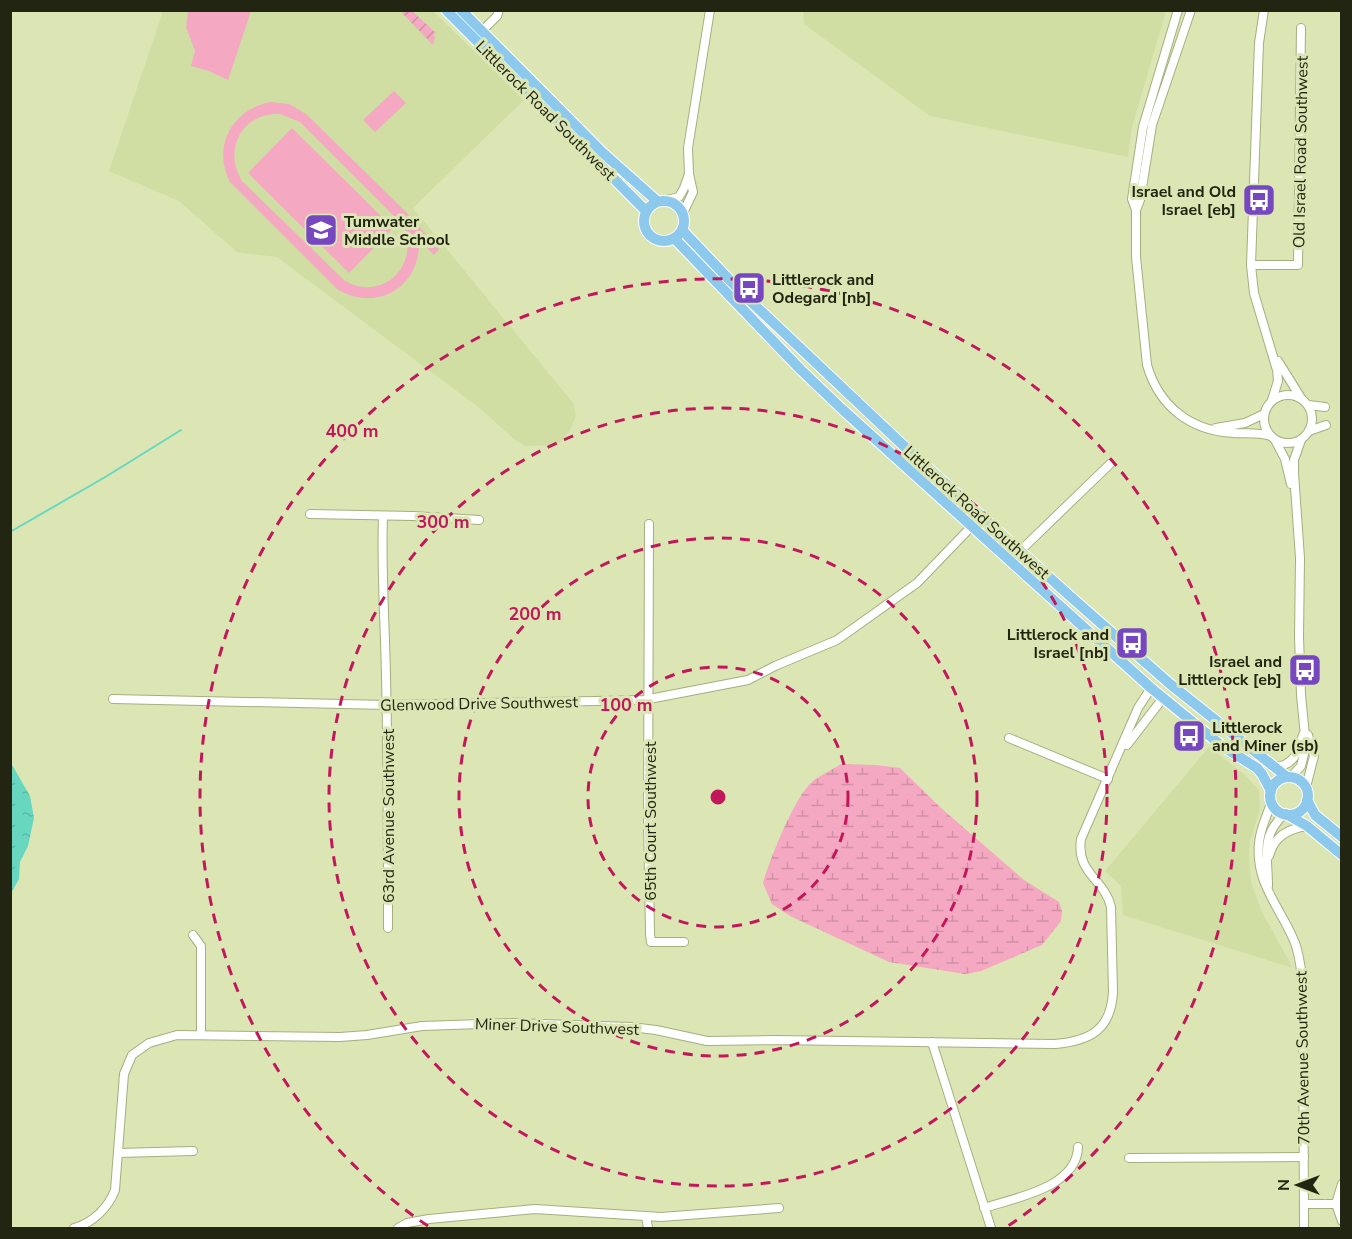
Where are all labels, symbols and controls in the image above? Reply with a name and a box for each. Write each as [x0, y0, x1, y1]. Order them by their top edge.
street label: Littlerock Road Southwest [471, 36, 620, 186]
street label: Old Israel Road Southwest [1288, 55, 1314, 248]
place label: Israel and Old Israel [eb] [1131, 181, 1236, 221]
bus stop icon: Israel and Old Israel [eb] [1241, 182, 1277, 218]
place label: Tumwater Middle School [344, 211, 450, 251]
school or university icon: Tumwater Middle School [303, 212, 339, 248]
place label: Littlerock and Odegard [nb] [772, 269, 874, 309]
bus stop icon: Littlerock and Odegard [nb] [731, 270, 767, 306]
text: 400 m [325, 419, 379, 443]
street label: Littlerock Road Southwest [899, 441, 1054, 585]
text: 300 m [416, 510, 470, 534]
text: 200 m [508, 602, 562, 626]
place label: Littlerock and Israel [nb] [1007, 624, 1109, 664]
bus stop icon: Littlerock and Israel [nb] [1114, 625, 1150, 661]
place label: Israel and Littlerock [eb] [1178, 651, 1282, 691]
bus stop icon: Israel and Littlerock [eb] [1287, 652, 1323, 688]
street label: Glenwood Drive Southwest [380, 691, 578, 717]
text: 100 m [599, 693, 653, 717]
place label: Littlerock and Miner (sb) [1212, 717, 1319, 757]
bus stop icon: Littlerock and Miner (sb) [1171, 718, 1207, 754]
street label: 63rd Avenue Southwest [378, 728, 400, 903]
street label: 65th Court Southwest [640, 741, 662, 901]
centre of rings [708, 787, 728, 807]
street label: 70th Avenue Southwest [1290, 970, 1316, 1145]
street label: Miner Drive Southwest [474, 1013, 640, 1041]
north arrow [1268, 1155, 1328, 1215]
text: N [1273, 1179, 1295, 1191]

